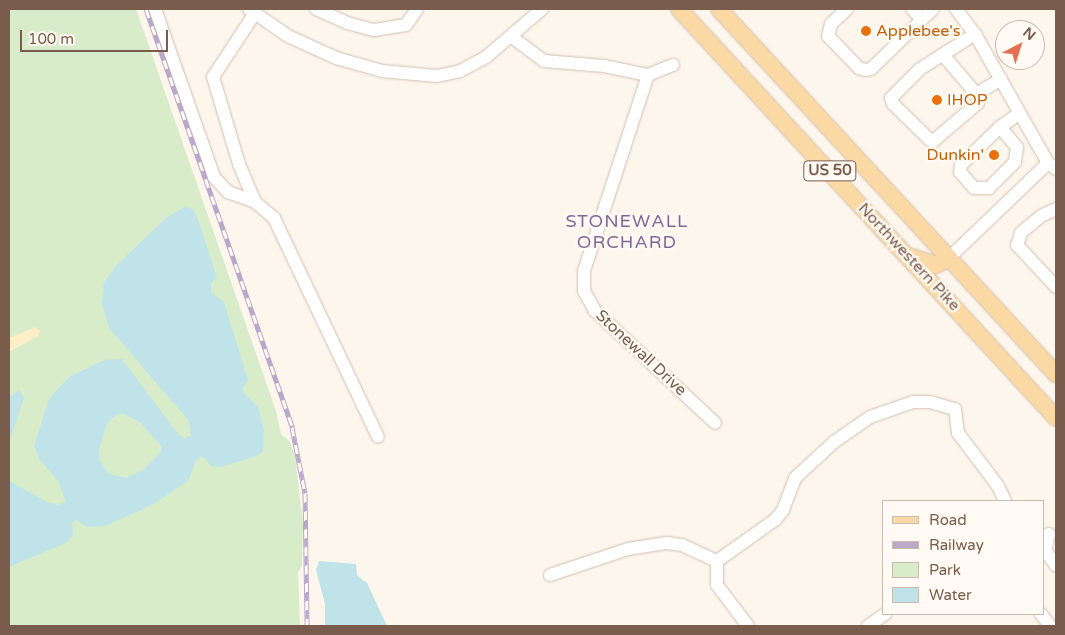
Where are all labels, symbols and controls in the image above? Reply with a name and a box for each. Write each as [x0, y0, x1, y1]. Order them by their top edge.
scale bar [22, 20, 170, 52]
north arrow [995, 20, 1045, 70]
place label: Applebee's [876, 21, 961, 41]
text: N [1020, 24, 1039, 44]
marker: Applebee's [860, 25, 872, 37]
text: 100 m [28, 30, 74, 48]
place label: IHOP [947, 90, 987, 110]
marker: IHOP [931, 94, 943, 106]
place label: Dunkin' [927, 145, 984, 165]
marker: Dunkin' [988, 149, 1000, 161]
road number: US 50 [802, 158, 858, 184]
street label: Northwestern Pike [854, 199, 964, 315]
district label: STONEWALL ORCHARD [564, 211, 690, 253]
street label: Stonewall Drive [592, 306, 690, 400]
legend [882, 500, 1045, 615]
text: Road [929, 511, 967, 529]
text: Railway [929, 536, 984, 554]
text: Park [929, 561, 961, 579]
text: Water [929, 586, 972, 604]

